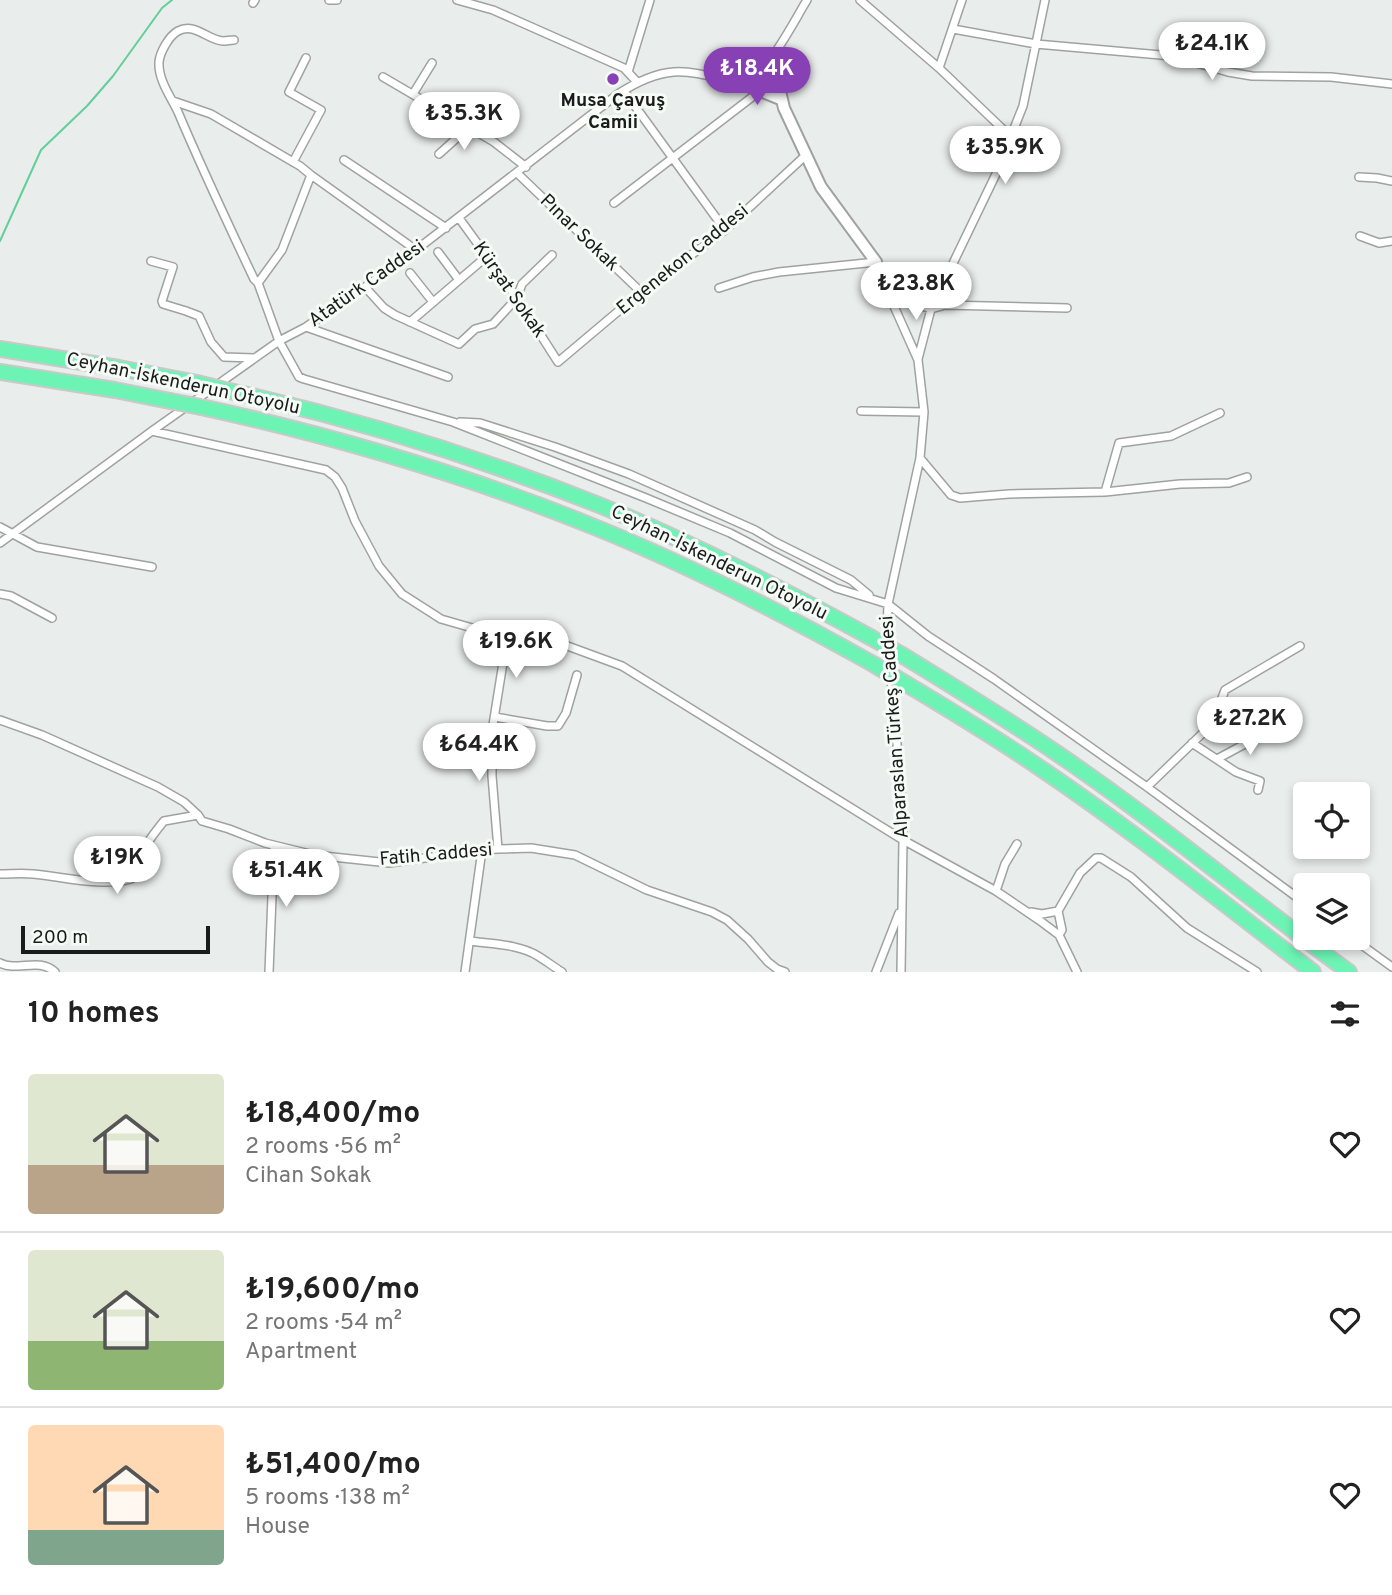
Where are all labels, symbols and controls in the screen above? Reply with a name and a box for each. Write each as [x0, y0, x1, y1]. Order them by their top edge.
pin: ₺24.1K [1155, 22, 1269, 82]
text: ₺24.1K [1175, 30, 1249, 59]
pin: ₺18.4K [700, 48, 814, 107]
text: ₺18.4K [720, 55, 794, 84]
marker: Musa Çavuş Camii [605, 71, 621, 87]
place label: Musa Çavuş Camii [561, 89, 665, 135]
pin: ₺35.3K [407, 92, 521, 152]
text: ₺35.3K [425, 100, 503, 129]
pin: ₺35.9K [948, 127, 1062, 186]
text: ₺35.9K [966, 134, 1044, 163]
street label: Pınar Sokak [534, 189, 624, 277]
street label: Ergenekon Caddesi [612, 199, 754, 321]
street label: Atatürk Caddesi [304, 235, 430, 333]
street label: Kürşat Sokak [467, 237, 551, 343]
pin: ₺23.8K [859, 262, 973, 322]
text: ₺23.8K [877, 270, 955, 299]
street label: Ceyhan-İskenderun Otoyolu [64, 347, 302, 420]
street label: Ceyhan-İskenderun Otoyolu [607, 499, 832, 626]
street label: Alparaslan Türkeş Caddesi [875, 615, 915, 839]
pin: ₺19.6K [459, 620, 573, 680]
text: ₺19.6K [479, 628, 553, 657]
pin: ₺27.2K [1193, 698, 1307, 757]
text: ₺27.2K [1213, 705, 1287, 734]
pin: ₺64.4K [422, 724, 536, 783]
text: ₺64.4K [439, 731, 519, 760]
map controls [1293, 782, 1370, 950]
button: locate [1293, 782, 1370, 859]
pin: ₺19K [76, 836, 158, 896]
street label: Fatih Caddesi [378, 838, 494, 872]
text: ₺19K [90, 844, 144, 873]
pin: ₺51.4K [229, 850, 343, 909]
text: ₺51.4K [248, 857, 324, 886]
button: layers [1293, 873, 1370, 950]
scale bar [21, 923, 210, 955]
text: 200 m [32, 926, 88, 950]
icon: filters [1326, 995, 1364, 1033]
text: 10 homes [28, 996, 159, 1033]
text: ₺18,400/mo [245, 1096, 420, 1133]
icon: home [84, 1102, 168, 1186]
icon: heart [1326, 1125, 1364, 1163]
text: 2 rooms · 56 m² [245, 1133, 401, 1162]
text: Cihan Sokak [245, 1162, 372, 1191]
text: ₺19,600/mo [245, 1272, 420, 1309]
icon: home [84, 1278, 168, 1362]
icon: heart [1326, 1301, 1364, 1339]
text: 2 rooms · 54 m² [245, 1309, 402, 1338]
text: Apartment [245, 1338, 357, 1367]
text: ₺51,400/mo [245, 1447, 421, 1484]
icon: home [84, 1453, 168, 1537]
icon: heart [1326, 1476, 1364, 1514]
text: 5 rooms · 138 m² [245, 1484, 410, 1513]
text: House [245, 1513, 310, 1542]

